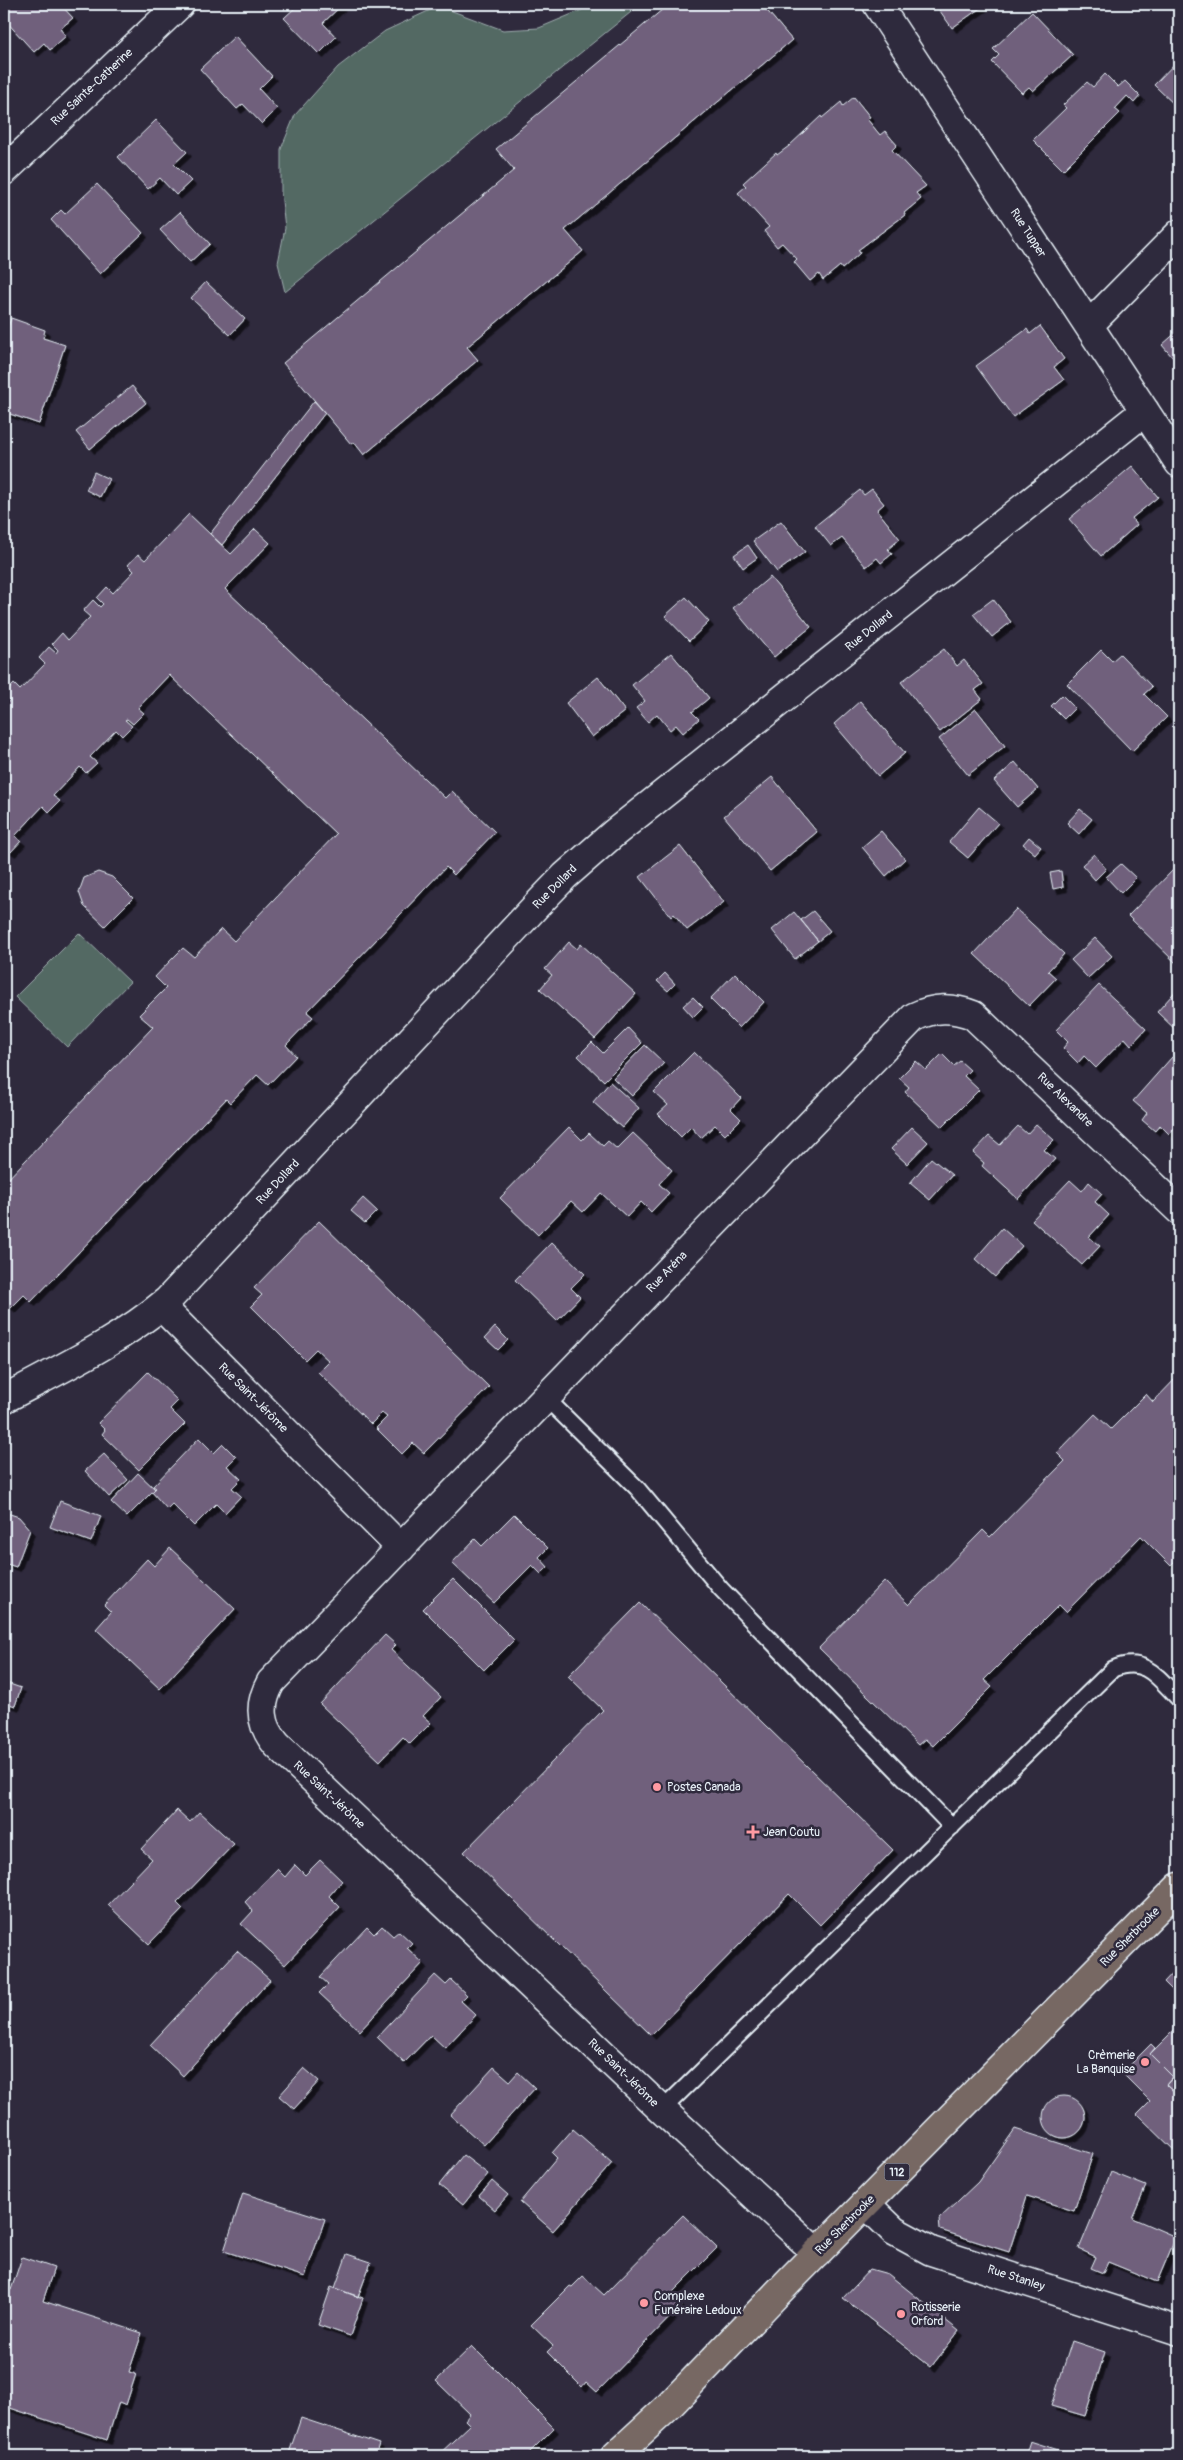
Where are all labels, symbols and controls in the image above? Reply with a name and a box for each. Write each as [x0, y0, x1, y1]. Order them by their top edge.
street label: Rue Sainte-Catherine [48, 45, 136, 129]
street label: Rue Tupper [1007, 206, 1050, 261]
street label: Rue Dollard [842, 607, 896, 655]
street label: Rue Dollard [530, 862, 580, 912]
street label: Rue Alexandre [1034, 1070, 1096, 1130]
street label: Rue Dollard [253, 1156, 303, 1208]
street label: Rue Aréna [643, 1248, 691, 1296]
street label: Rue Saint-Jérôme [215, 1360, 291, 1436]
street label: Rue Saint-Jérôme [290, 1758, 368, 1832]
place label: Postes Canada [667, 1780, 741, 1795]
marker: Postes Canada [651, 1781, 663, 1793]
place label: Jean Coutu [763, 1825, 820, 1840]
marker: Jean Coutu [747, 1826, 759, 1838]
street label: Rue Sherbrooke [1097, 1904, 1163, 1970]
street label: Rue Saint-Jérôme [585, 2036, 661, 2110]
place label: Crèmerie La Banquise [1076, 2048, 1135, 2077]
marker: Crèmerie La Banquise [1139, 2056, 1151, 2068]
road number: 112 [884, 2164, 910, 2180]
street label: Rue Sherbrooke [812, 2192, 878, 2258]
street label: Rue Stanley [986, 2262, 1046, 2294]
place label: Complexe Funéraire Ledoux [654, 2289, 742, 2318]
marker: Complexe Funéraire Ledoux [638, 2297, 650, 2309]
place label: Rotisserie Orford [911, 2300, 960, 2329]
marker: Rotisserie Orford [895, 2308, 907, 2320]

